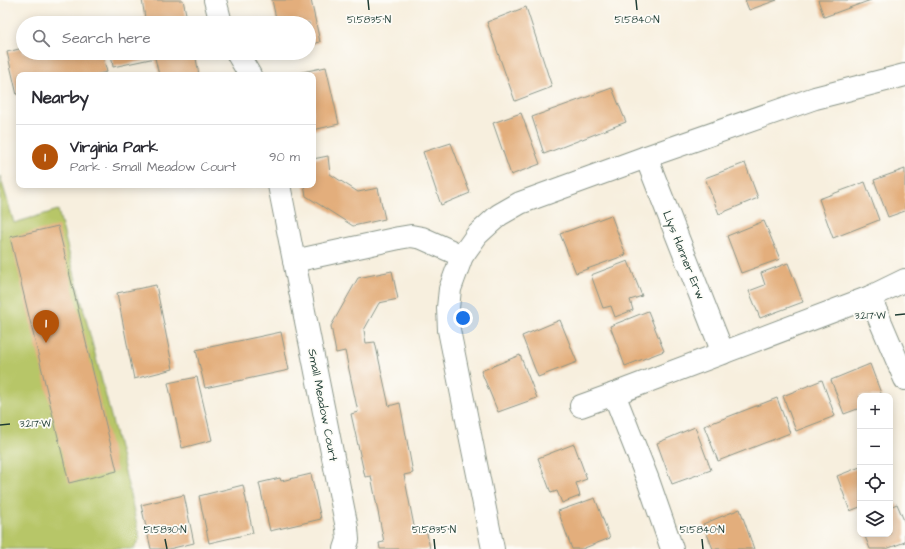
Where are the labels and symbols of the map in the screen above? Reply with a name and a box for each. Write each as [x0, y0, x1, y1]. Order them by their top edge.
text: 51.5835°N [347, 13, 391, 27]
text: 51.5840°N [615, 13, 659, 27]
street label: Llys Hanner Erw [657, 208, 709, 303]
your location [453, 308, 473, 328]
text: 3.217°W [854, 309, 886, 323]
pin: 1 [33, 310, 59, 343]
street label: Small Meadow Court [303, 347, 342, 463]
text: 3.217°W [19, 417, 51, 431]
text: 51.5830°N [143, 523, 187, 537]
text: 51.5835°N [412, 523, 456, 537]
text: 51.5840°N [680, 523, 724, 537]

